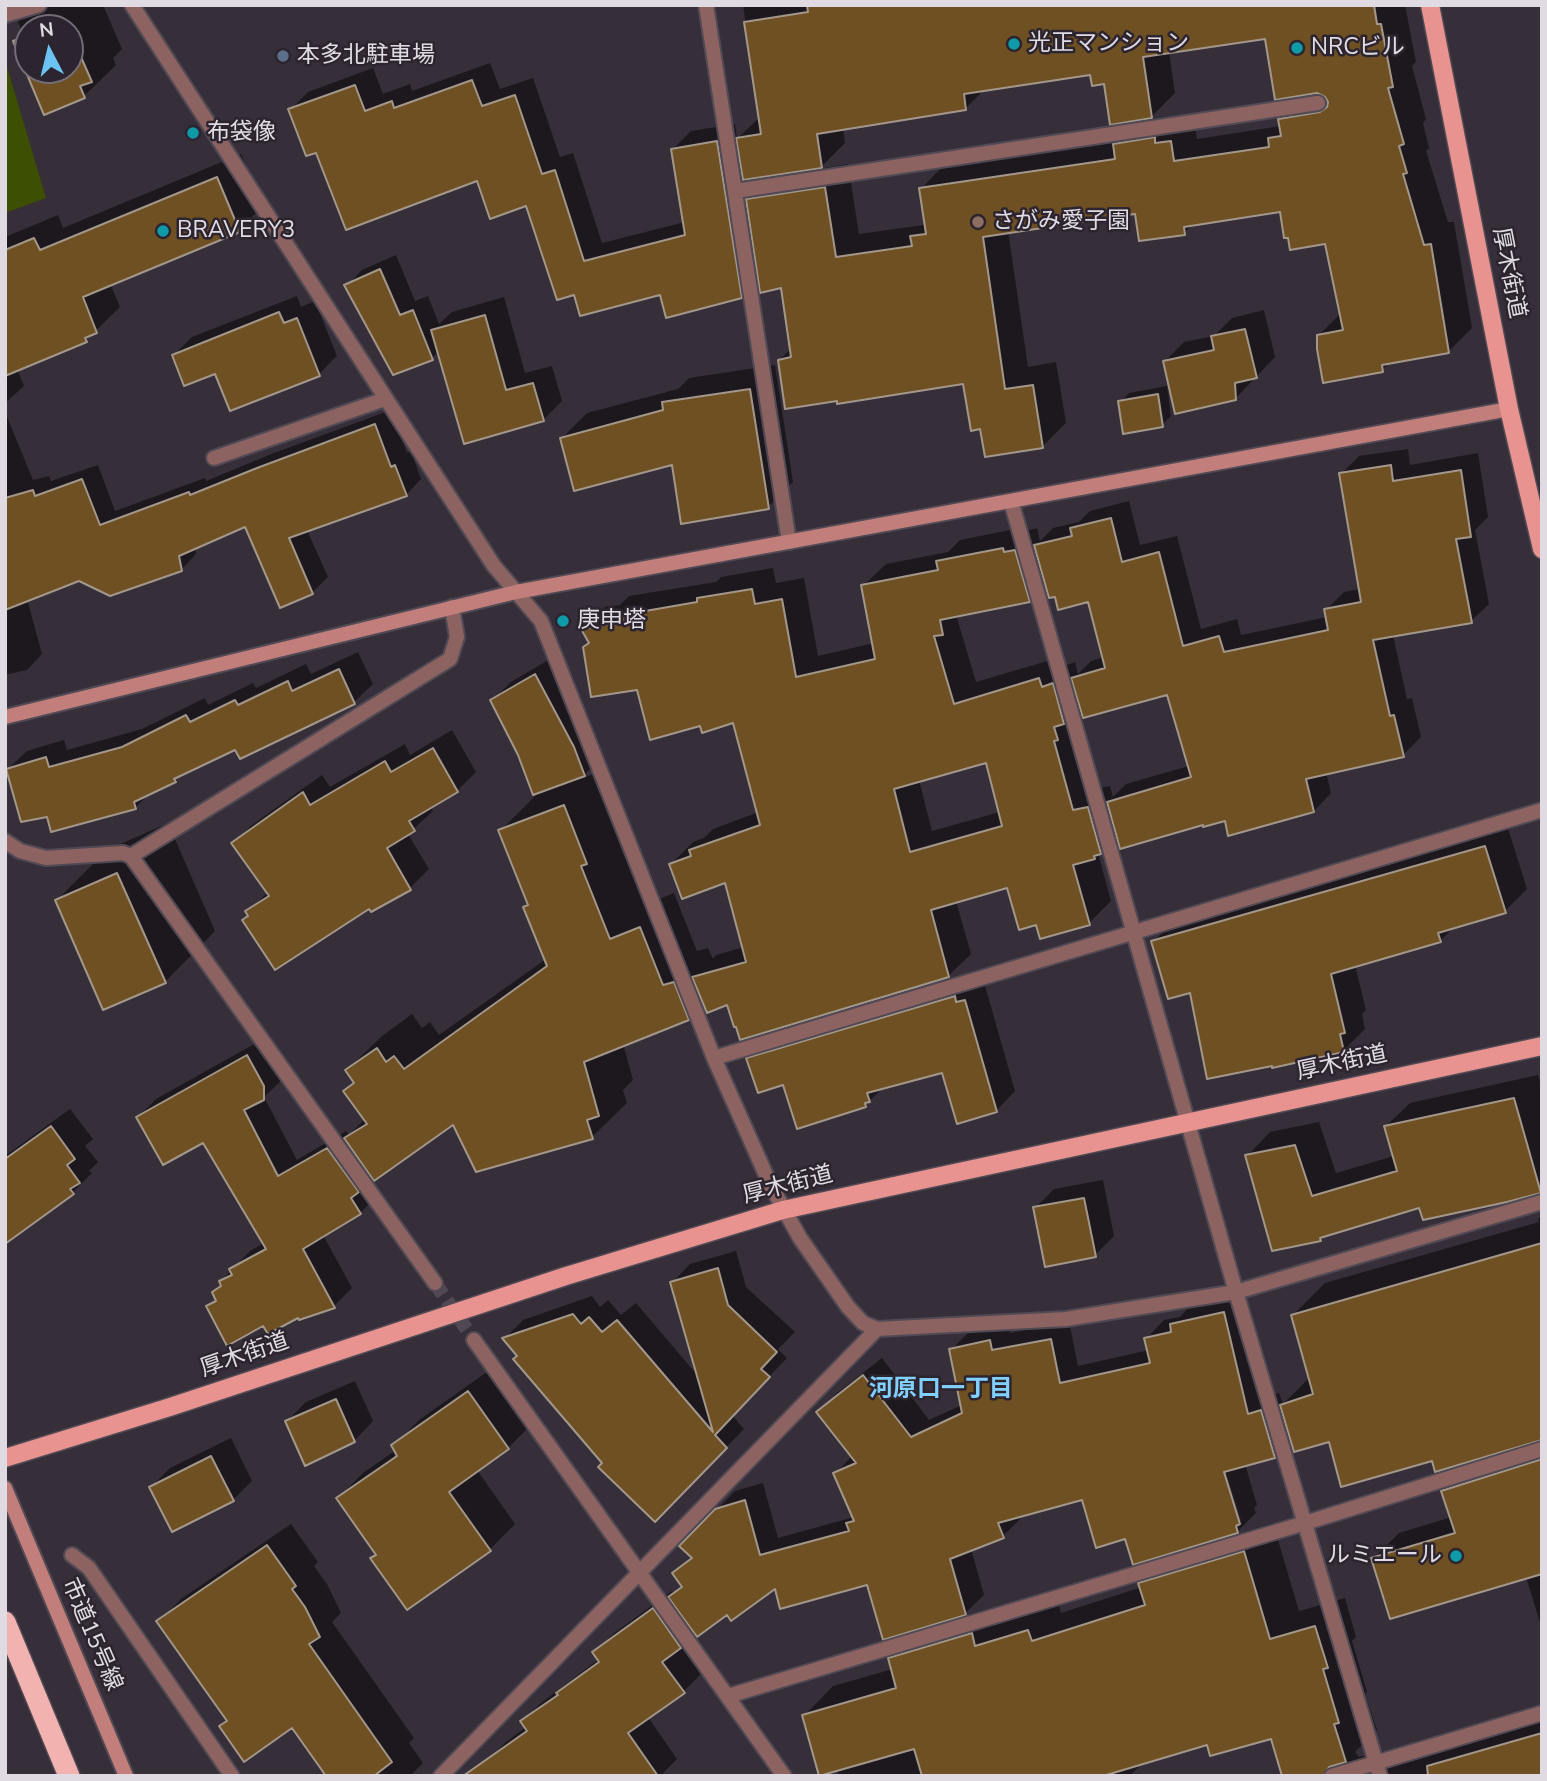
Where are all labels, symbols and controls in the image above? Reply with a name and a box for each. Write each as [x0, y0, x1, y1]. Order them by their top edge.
north arrow [14, 14, 84, 84]
text: N [38, 16, 55, 44]
place label: 光正マンション [1028, 30, 1189, 58]
place label: NRCビル [1311, 34, 1405, 62]
marker: 光正マンション [1006, 36, 1022, 52]
marker: NRCビル [1289, 40, 1305, 56]
place label: 本多北駐車場 [297, 42, 435, 70]
marker: 本多北駐車場 [275, 48, 291, 64]
place label: 布袋像 [207, 119, 276, 147]
marker: 布袋像 [185, 125, 201, 141]
place label: さがみ愛子園 [992, 208, 1130, 236]
marker: さがみ愛子園 [970, 214, 986, 230]
place label: BRAVERY3 [177, 217, 295, 245]
marker: BRAVERY3 [155, 223, 171, 239]
street label: 厚木街道 [1486, 225, 1530, 321]
place label: 庚申塔 [577, 607, 646, 635]
marker: 庚申塔 [555, 613, 571, 629]
street label: 厚木街道 [1294, 1041, 1390, 1087]
street label: 厚木街道 [740, 1161, 836, 1211]
street label: 厚木街道 [197, 1328, 293, 1384]
district label: 河原口一丁目 [869, 1376, 1013, 1404]
place label: ルミエール [1327, 1542, 1442, 1570]
marker: ルミエール [1448, 1548, 1464, 1564]
street label: 市道15号線 [55, 1575, 127, 1695]

